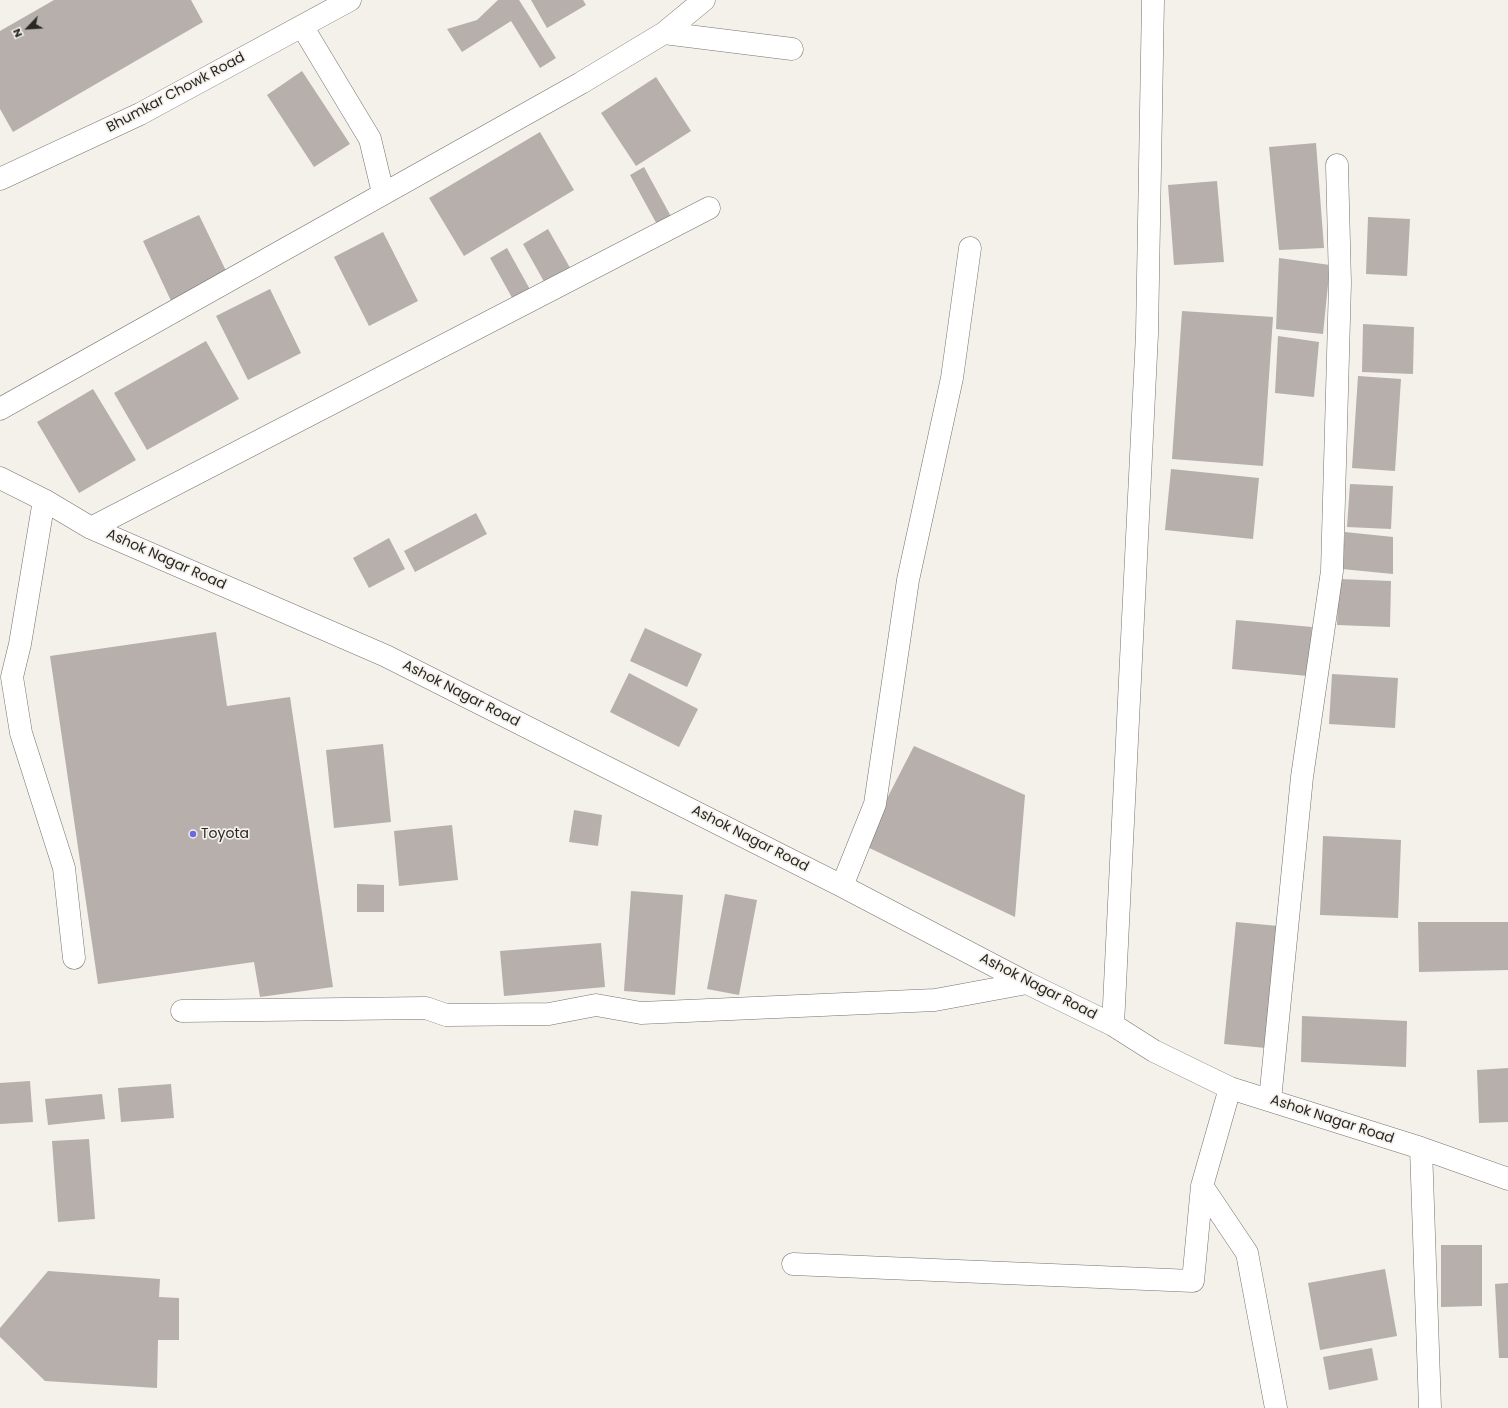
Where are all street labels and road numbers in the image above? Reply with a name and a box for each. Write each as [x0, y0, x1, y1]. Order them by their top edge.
street label: Bhumkar Chowk Road [104, 49, 248, 137]
street label: Ashok Nagar Road [104, 526, 228, 594]
street label: Ashok Nagar Road [400, 657, 522, 731]
street label: Ashok Nagar Road [689, 802, 811, 876]
street label: Ashok Nagar Road [977, 950, 1099, 1024]
street label: Ashok Nagar Road [1268, 1092, 1396, 1148]

